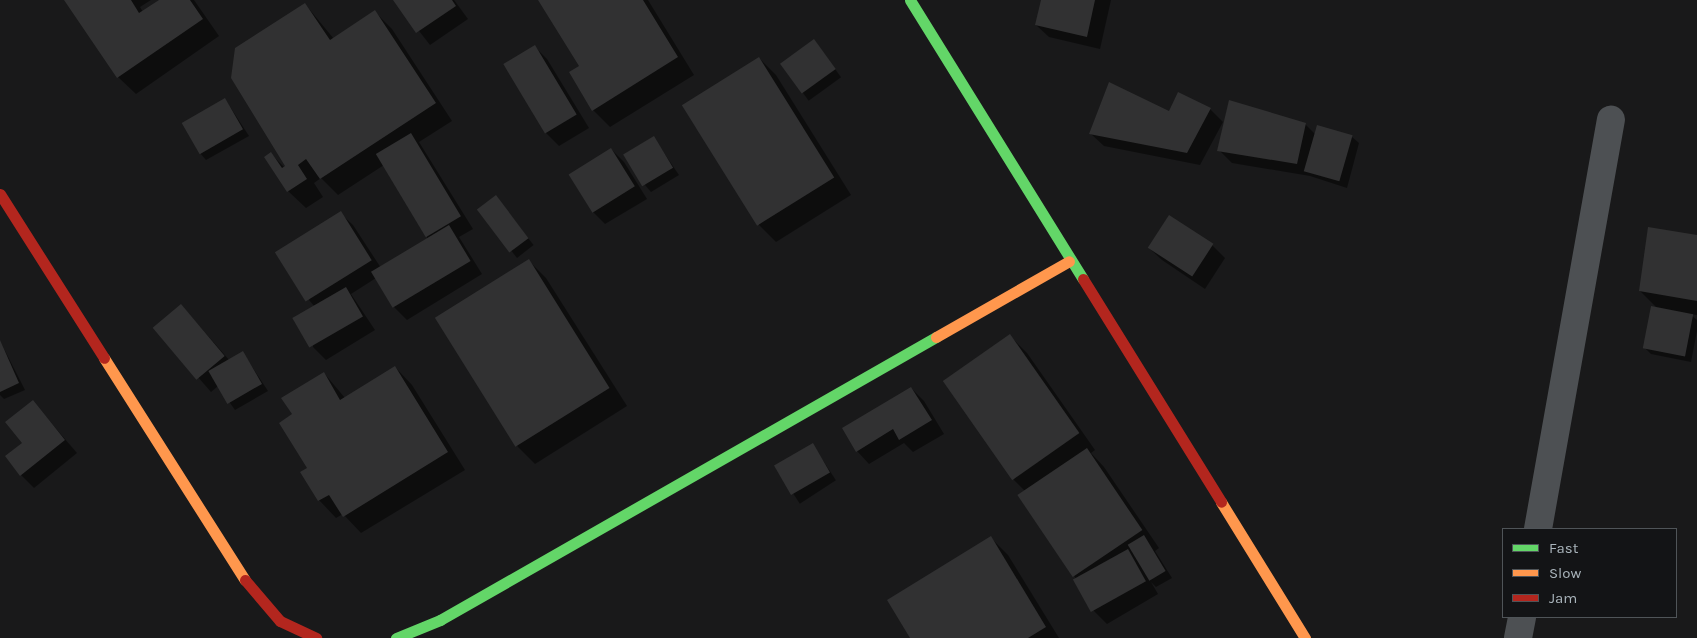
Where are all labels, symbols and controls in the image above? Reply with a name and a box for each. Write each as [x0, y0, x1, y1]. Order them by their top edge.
legend [1502, 528, 1677, 618]
text: Fast [1549, 539, 1578, 557]
text: Slow [1549, 564, 1581, 582]
text: Jam [1549, 589, 1577, 607]

